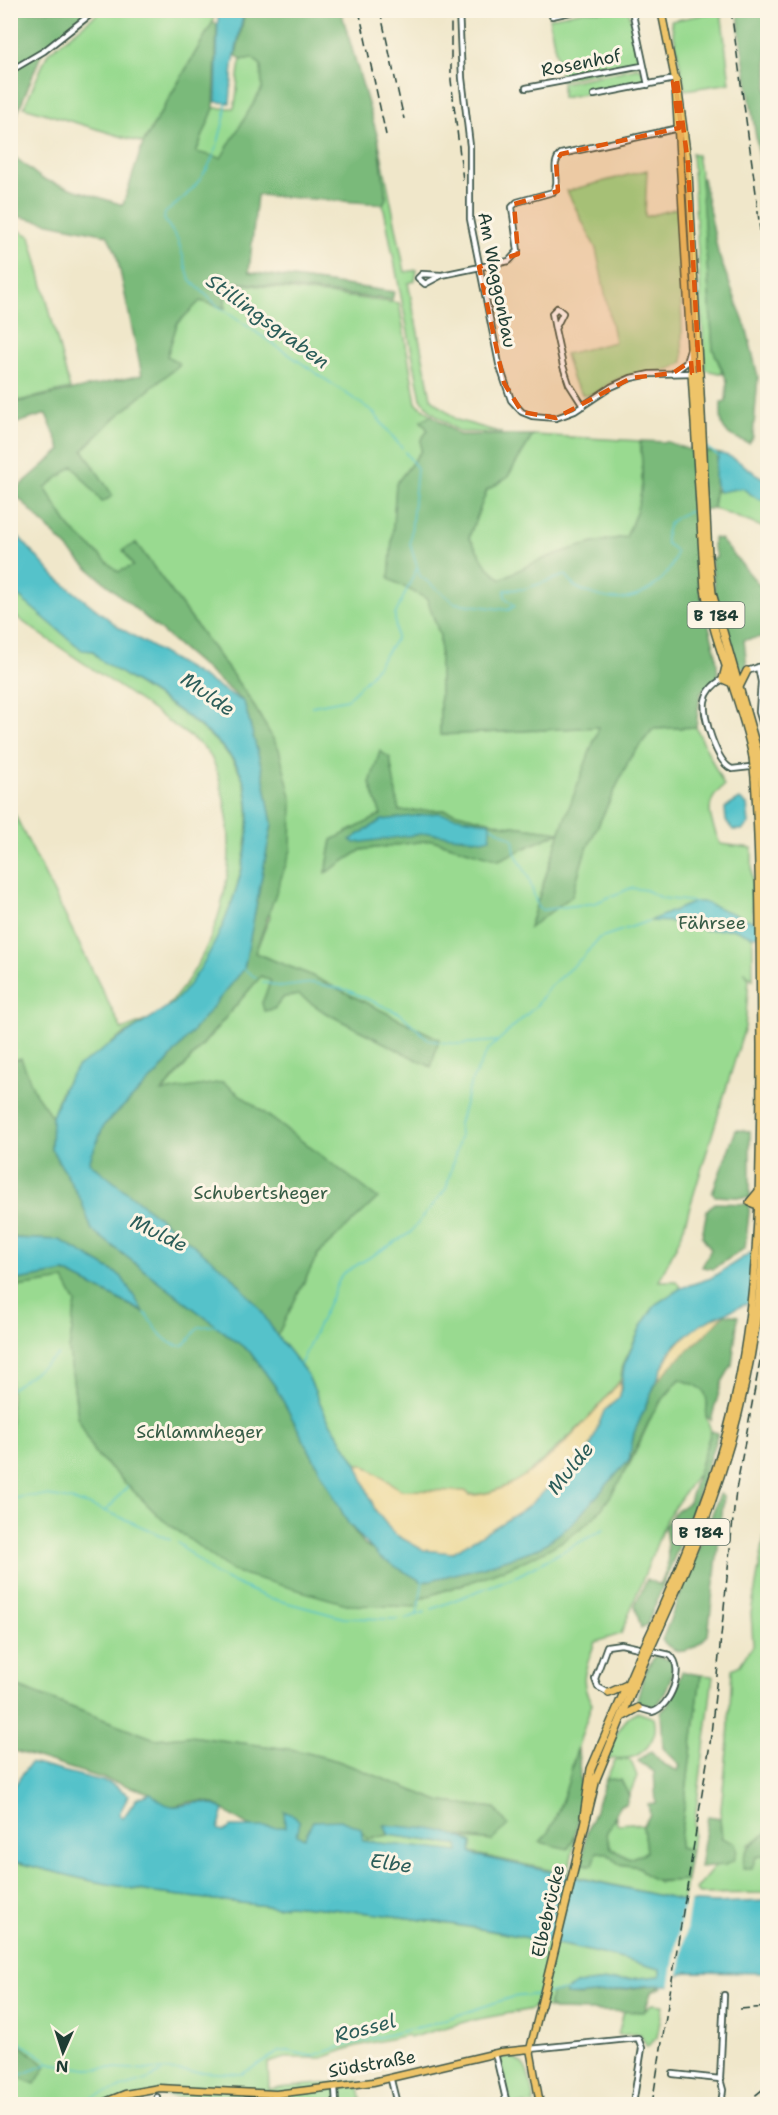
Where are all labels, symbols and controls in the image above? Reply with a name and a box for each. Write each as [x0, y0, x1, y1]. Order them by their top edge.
street label: Rosenhof [539, 43, 623, 82]
street label: Am Waggonbau [472, 210, 522, 350]
water label: Stillingsgraben [201, 268, 335, 374]
road number: B 184 [688, 602, 744, 628]
water label: Mulde [176, 666, 240, 722]
park label: Fährsee [678, 911, 746, 935]
park label: Schubertsheger [194, 1181, 328, 1205]
water label: Mulde [126, 1208, 192, 1258]
park label: Schlammheger [136, 1420, 264, 1444]
water label: Mulde [541, 1436, 599, 1500]
road number: B 184 [672, 1519, 730, 1545]
water label: Elbe [368, 1847, 414, 1879]
street label: Elbebrücke [526, 1862, 570, 1960]
water label: Rossel [331, 2007, 399, 2049]
north arrow [33, 2022, 93, 2082]
street label: Südstraße [326, 2045, 418, 2083]
text: N [55, 2056, 69, 2077]

